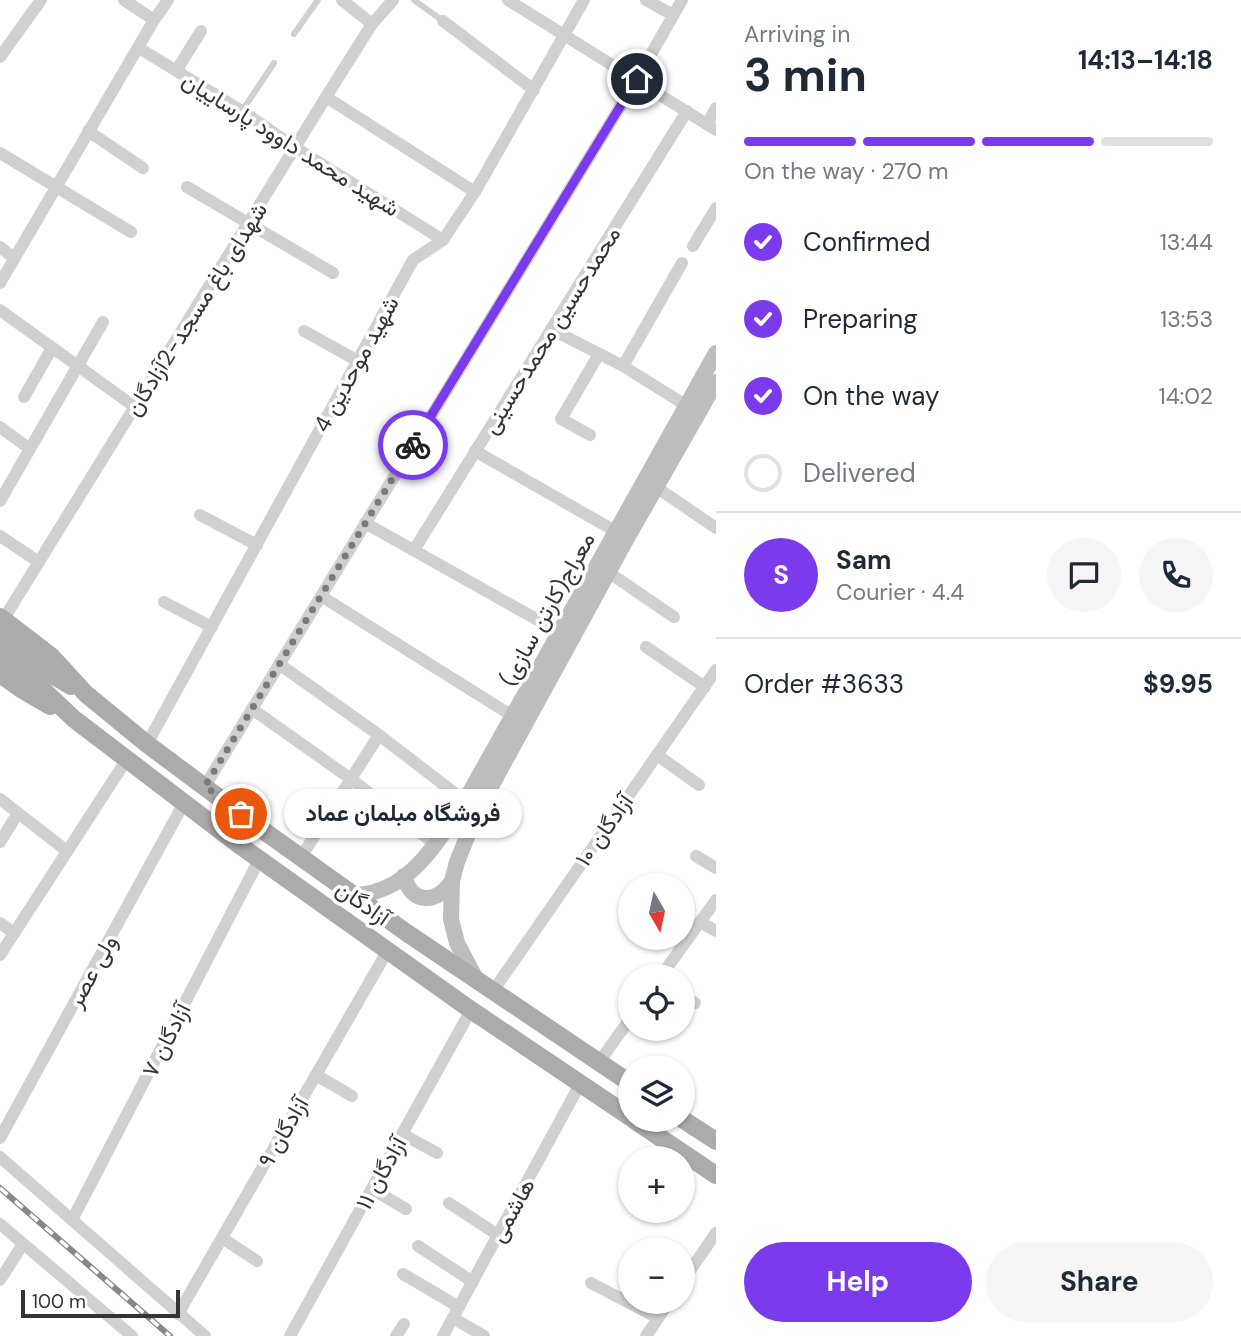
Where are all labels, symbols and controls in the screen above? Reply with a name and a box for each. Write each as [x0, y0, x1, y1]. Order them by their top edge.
text: Arriving in [744, 19, 850, 49]
text: 14:13–14:18 [1078, 43, 1213, 77]
text: 3 min [744, 45, 867, 105]
pin [607, 49, 667, 109]
icon: home [618, 60, 656, 98]
street label: شهید محمد داوود پارساییان [176, 65, 405, 224]
text: On the way · 270 m [744, 156, 949, 186]
street label: شهدای‌ باغ مسجد-2آزادگان [118, 197, 275, 422]
street label: محمدحسین محمدحسینی [475, 221, 627, 439]
icon: check [744, 223, 782, 261]
text: Confirmed [803, 225, 930, 259]
text: 13:44 [1160, 227, 1213, 257]
street label: 4 شهید موحدین [306, 291, 406, 437]
icon: check [744, 300, 782, 338]
text: Preparing [803, 302, 918, 336]
text: 13:53 [1160, 304, 1213, 334]
icon: check [744, 377, 782, 415]
text: On the way [803, 379, 939, 413]
text: 14:02 [1158, 381, 1213, 411]
courier [378, 410, 448, 480]
icon: bike [394, 426, 432, 464]
text: Delivered [803, 456, 916, 490]
street label: معراج(کارتن سازی) [492, 527, 602, 692]
button: chat [1047, 538, 1121, 612]
button: phone [1139, 538, 1213, 612]
text: Sam [836, 543, 891, 577]
text: S [773, 558, 789, 592]
text: Courier · 4.4 [836, 577, 964, 607]
text: Order #3633 [744, 667, 904, 701]
text: $9.95 [1143, 667, 1213, 701]
pin [211, 784, 271, 844]
street label: ۱۰ آزادگان [568, 786, 641, 872]
callout: فروشگاه مبلمان عماد [283, 790, 521, 838]
icon: bag [222, 795, 260, 833]
text: فروشگاه مبلمان عماد [305, 798, 501, 828]
north arrow [618, 873, 695, 950]
map controls [618, 873, 695, 1314]
street label: آزادگان [330, 874, 397, 933]
street label: ولی عصر [59, 929, 124, 1013]
button: locate [618, 964, 695, 1041]
street label: ۷ آزادگان [135, 996, 198, 1082]
button: layers [618, 1055, 695, 1132]
street label: ۹ آزادگان [251, 1090, 316, 1173]
street label: ۱۱ آزادگان [349, 1130, 414, 1215]
button: + [618, 1146, 695, 1223]
street label: هاشمی [482, 1173, 542, 1247]
button: − [618, 1237, 695, 1314]
button: Help [744, 1242, 972, 1322]
button: Share [986, 1242, 1213, 1322]
scale bar [21, 1287, 180, 1319]
text: 100 m [32, 1289, 86, 1314]

